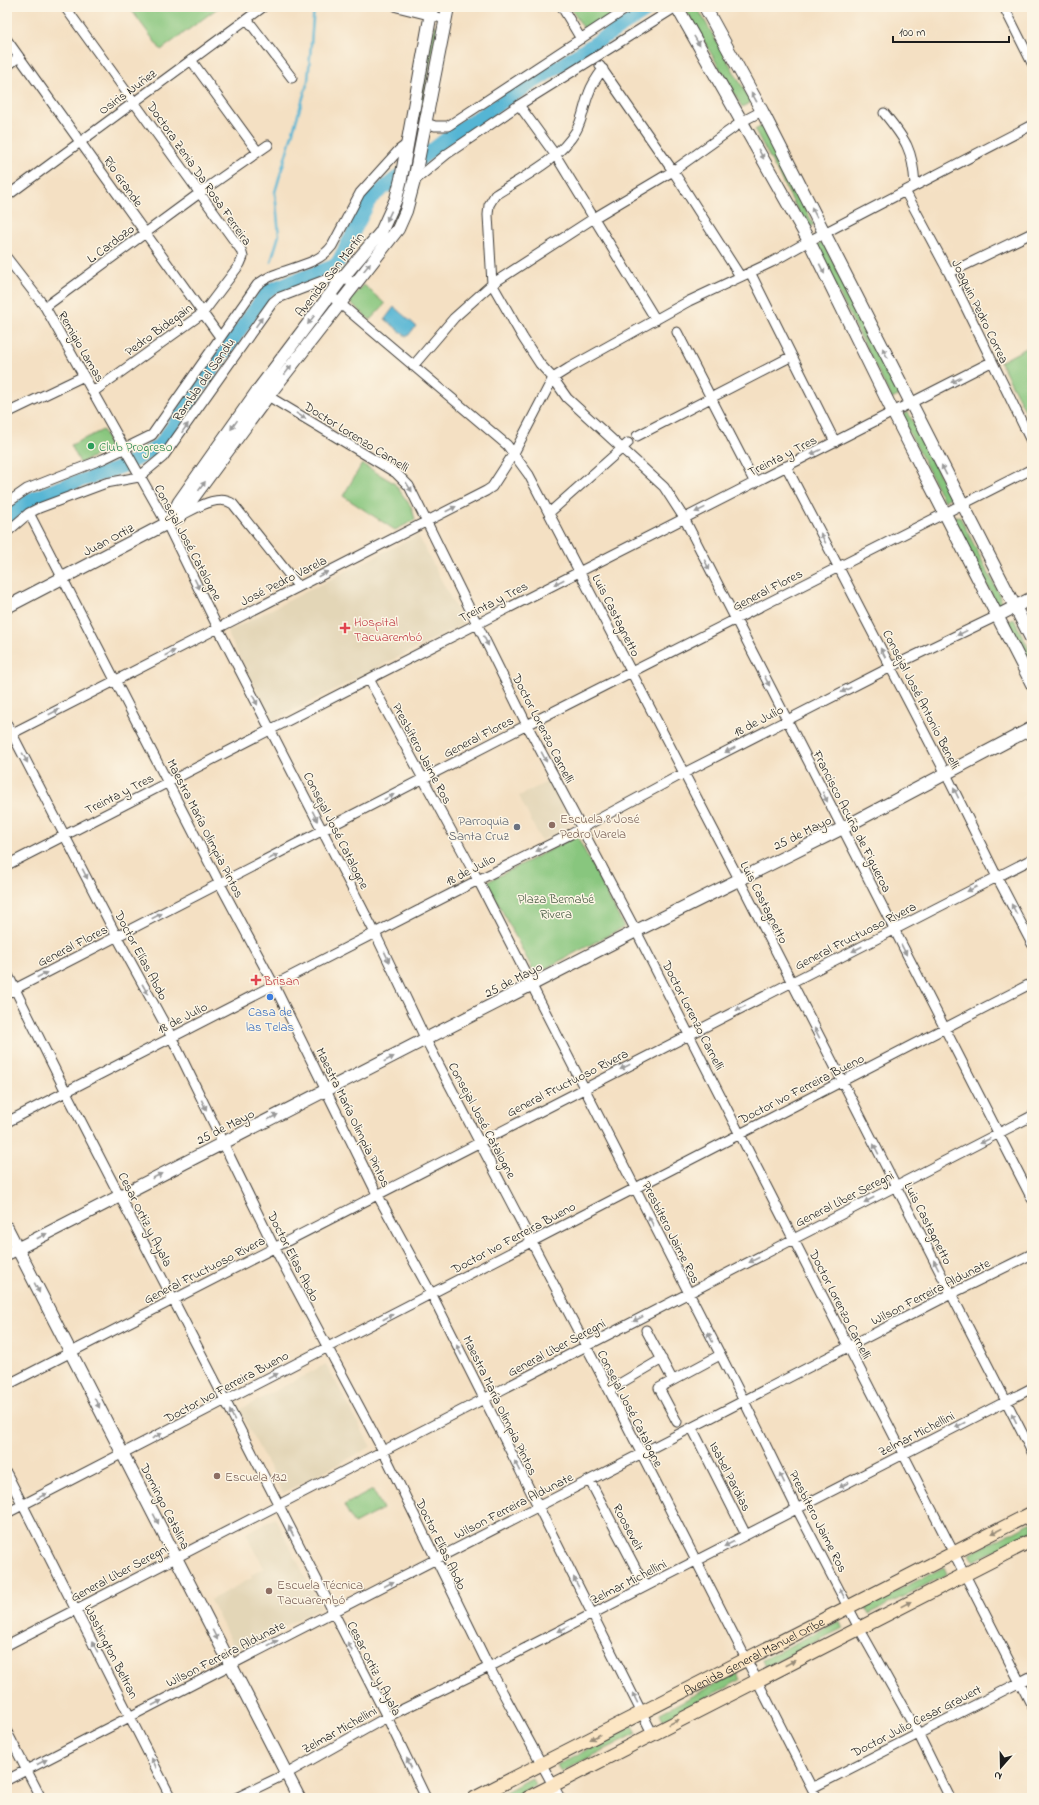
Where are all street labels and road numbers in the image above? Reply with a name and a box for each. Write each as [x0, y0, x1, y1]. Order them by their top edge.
street label: Osiris Nuñez [95, 64, 161, 120]
street label: Doctora Zenia Da Rosa Ferreira [141, 97, 256, 250]
street label: Río Grande [98, 153, 147, 211]
street label: L. Cardozo [83, 220, 139, 268]
street label: Avenida San Martín [291, 229, 369, 321]
street label: Joaquin Pedro Correa [946, 256, 1013, 367]
street label: Pedro Bidegain [121, 299, 197, 362]
street label: Remigio Lamas [52, 308, 109, 387]
street label: Rambla del Sandu [168, 334, 240, 426]
street label: Doctor Lorenzo Carnelli [299, 397, 413, 477]
street label: Treinta y Tres [745, 431, 821, 483]
street label: Consejal José Catalogne [148, 481, 226, 605]
street label: Juan Ortiz [80, 519, 138, 562]
street label: José Pedro Varela [237, 551, 330, 611]
street label: General Flores [729, 564, 806, 616]
street label: Luis Castagnetto [586, 571, 645, 661]
street label: Treinta y Tres [456, 577, 532, 629]
street label: Consejal José Antonio Benelli [877, 627, 964, 773]
street label: Doctor Lorenzo Carnelli [506, 670, 579, 787]
street label: Presbítero Jaime Ros [387, 700, 457, 808]
street label: 18 de Julio [730, 701, 787, 742]
street label: General Flores [440, 711, 517, 763]
street label: Francisco Acuña de Figueroa [806, 746, 896, 897]
street label: Maestra María Olimpia Pintos [161, 756, 248, 902]
street label: Treinta y Tres [82, 769, 158, 821]
street label: Consejal José Catalogne [297, 769, 374, 893]
street label: 25 de Mayo [770, 811, 836, 857]
street label: 18 de Julio [442, 850, 499, 891]
street label: Luis Castagnetto [734, 858, 793, 948]
street label: General Fructuoso Rivera [792, 897, 920, 975]
street label: Doctor Elías Abdo [109, 907, 172, 1004]
street label: General Flores [34, 920, 111, 972]
street label: Doctor Lorenzo Carnelli [656, 957, 729, 1074]
street label: 25 de Mayo [481, 958, 547, 1004]
street label: 18 de Julio [154, 998, 211, 1039]
street label: Maestra María Olimpia Pintos [310, 1044, 395, 1191]
street label: General Fructuoso Rivera [504, 1044, 632, 1122]
street label: Doctor Ivo Ferreira Bueno [735, 1049, 868, 1130]
street label: Consejal José Catalogne [442, 1059, 520, 1183]
street label: 25 de Mayo [193, 1105, 259, 1151]
street label: General Líber Seregni [792, 1166, 898, 1233]
street label: Cesar Ortiz y Ayala [112, 1169, 177, 1271]
street label: Presbítero Jaime Ros [637, 1178, 705, 1287]
street label: Luis Castagnetto [898, 1179, 957, 1269]
street label: Doctor Ivo Ferreira Bueno [447, 1197, 580, 1280]
street label: Doctor Elías Abdo [261, 1207, 324, 1305]
street label: General Fructuoso Rivera [141, 1231, 269, 1309]
street label: Doctor Lorenzo Carnelli [803, 1246, 876, 1363]
street label: Wilson Ferreira Aldunate [868, 1254, 994, 1331]
street label: General Líber Seregni [504, 1314, 610, 1383]
street label: Maestra María Olimpia Pintos [457, 1332, 542, 1479]
street label: Doctor Ivo Ferreira Bueno [160, 1346, 293, 1429]
street label: Consejal José Catalogne [591, 1347, 668, 1471]
street label: Zelmar Michellini [875, 1407, 958, 1462]
street label: Isabel Pardias [704, 1439, 756, 1515]
street label: Domingo Catalina [133, 1459, 195, 1554]
street label: Presbítero Jaime Ros [784, 1467, 852, 1576]
street label: Wilson Ferreira Aldunate [451, 1468, 577, 1545]
street label: Doctor Elías Abdo [410, 1495, 471, 1593]
street label: Roosevelt [607, 1501, 648, 1555]
street label: General Líber Seregni [67, 1539, 173, 1608]
street label: Zelmar Michellini [587, 1555, 670, 1610]
street label: Washington Beltran [78, 1601, 143, 1703]
street label: Avenida General Manuel Oribe [681, 1613, 828, 1701]
street label: Wilson Ferreira Aldunate [163, 1616, 289, 1693]
street label: Cesar Ortiz y Ayala [341, 1618, 406, 1720]
street label: Doctor Julio Cesar Grauert [848, 1680, 985, 1763]
street label: Zelmar Michellini [299, 1702, 381, 1759]

